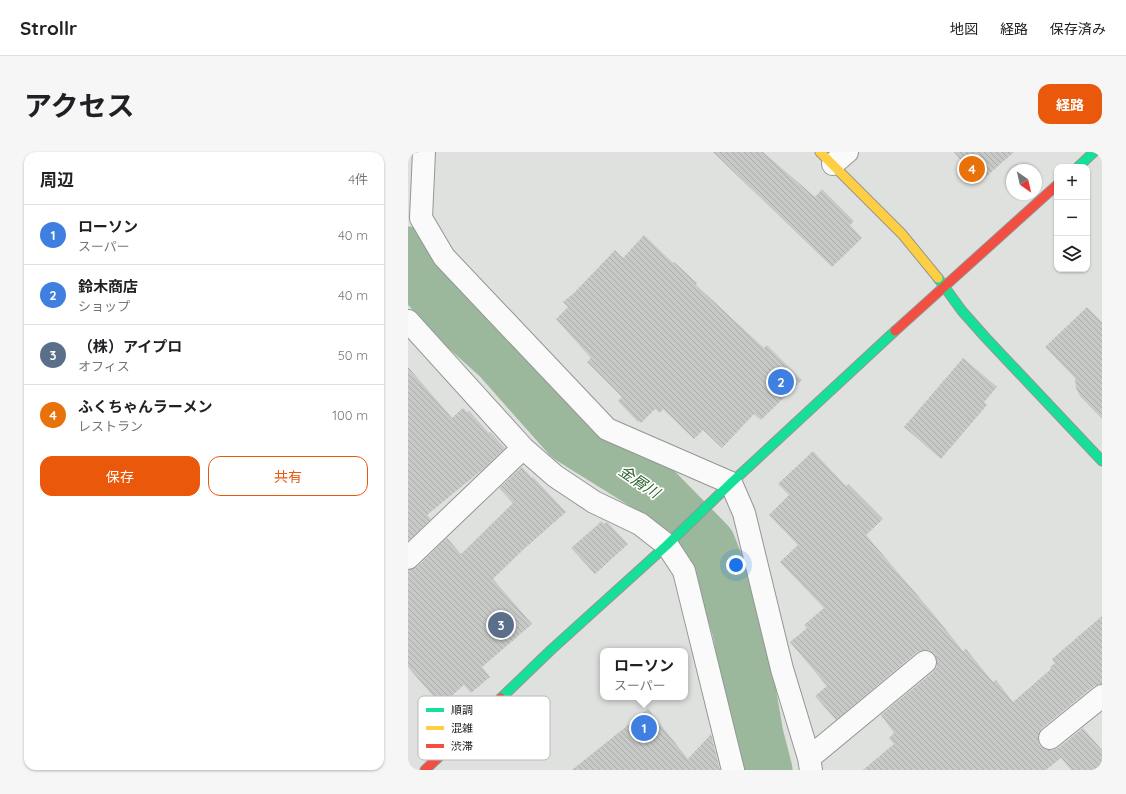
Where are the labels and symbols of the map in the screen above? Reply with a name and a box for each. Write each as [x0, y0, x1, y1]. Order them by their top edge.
pin: 4 [959, 154, 985, 184]
north arrow [1006, 164, 1042, 200]
pin: 2 [768, 367, 794, 397]
water label: 金屑川 [615, 461, 665, 503]
your location [726, 555, 746, 575]
pin: 3 [488, 610, 514, 640]
legend [418, 696, 550, 760]
text: 順調 [451, 703, 473, 717]
pin: 1 [631, 713, 657, 743]
text: 混雑 [451, 721, 473, 735]
text: 渋滞 [451, 739, 473, 753]

